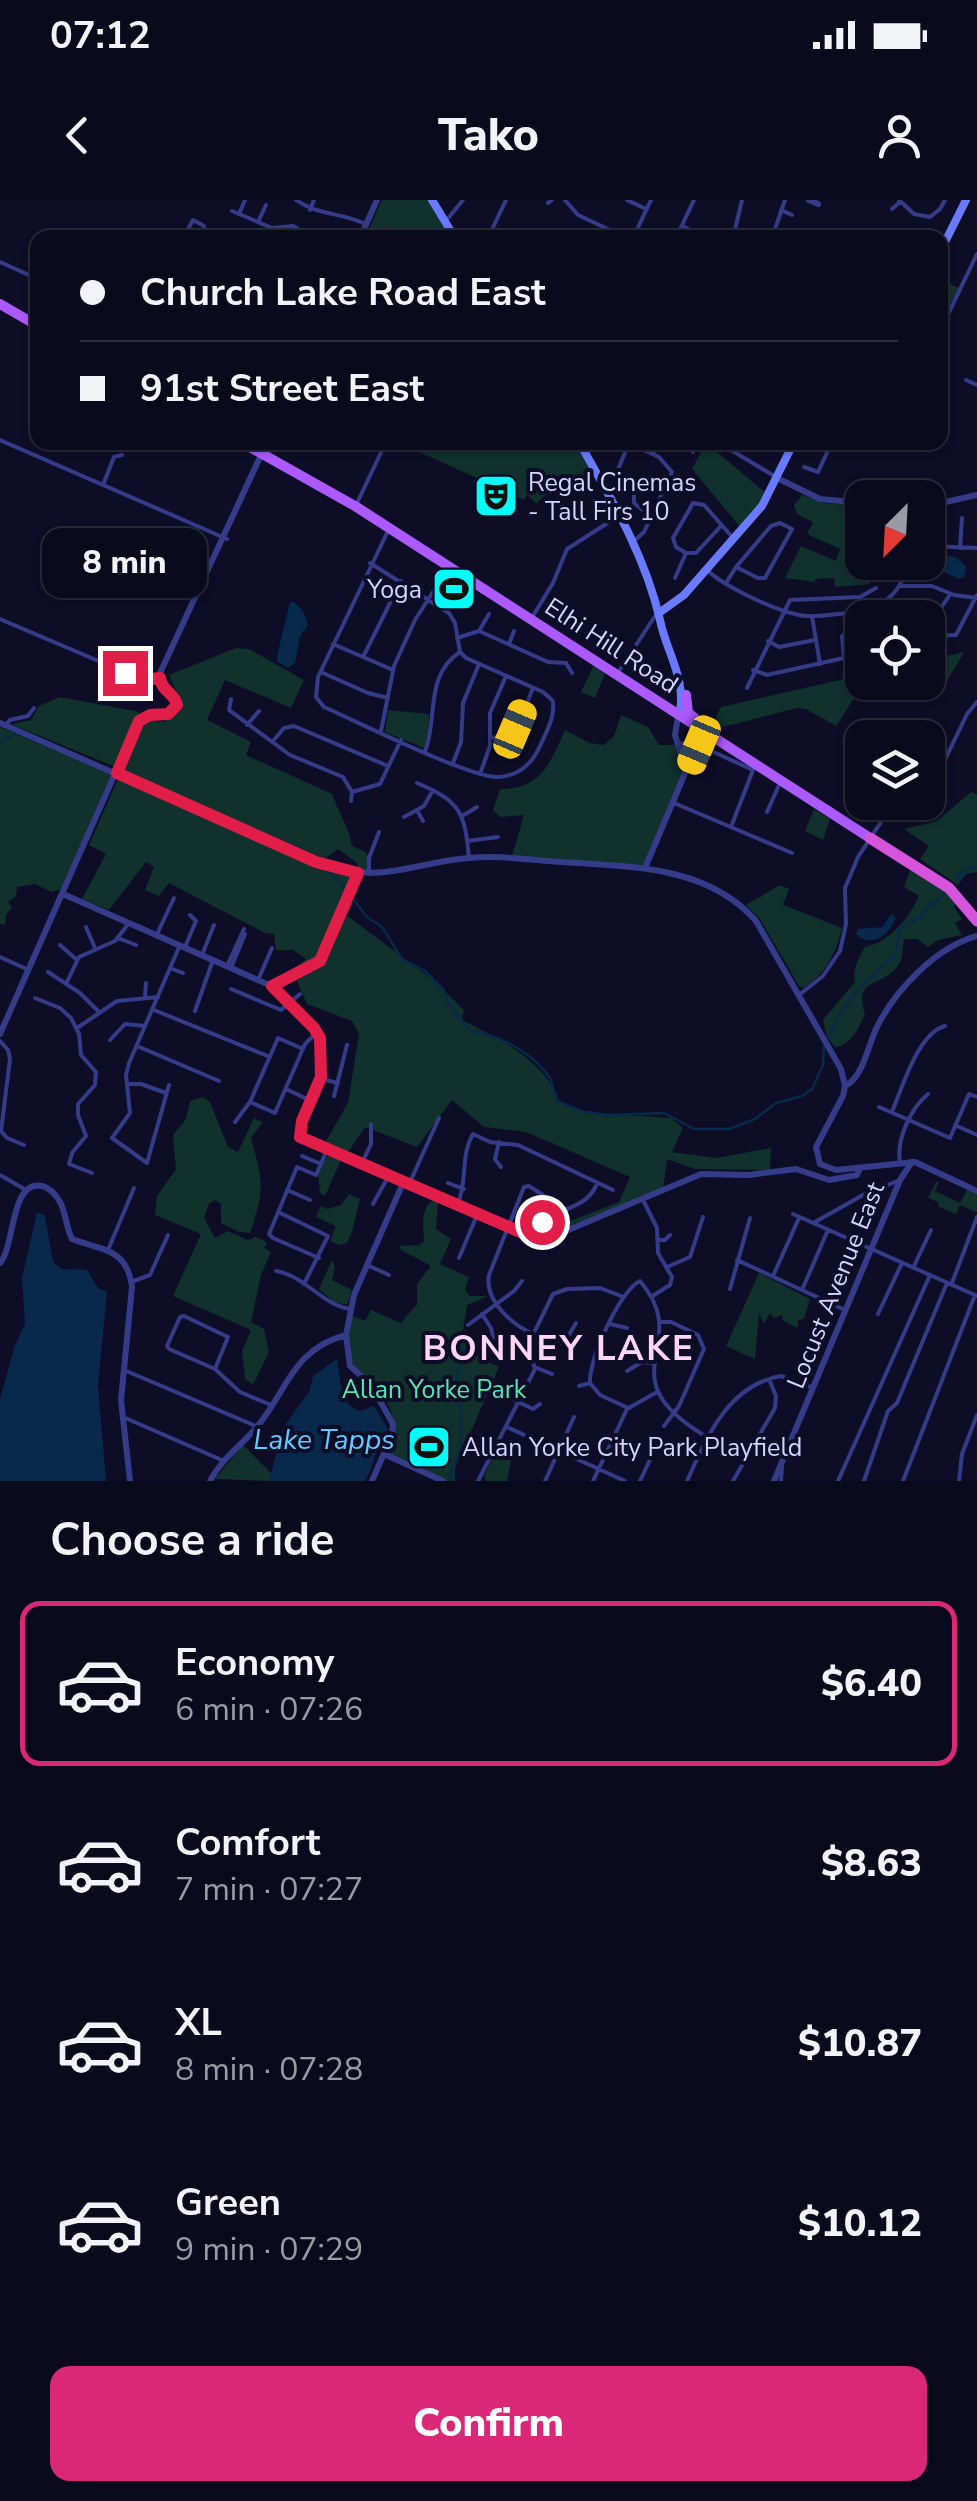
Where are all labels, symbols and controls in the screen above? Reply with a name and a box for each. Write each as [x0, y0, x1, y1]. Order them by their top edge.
text: 07:12 [50, 10, 151, 61]
text: Tako [438, 105, 539, 166]
icon: back [50, 108, 105, 163]
icon: person [872, 108, 927, 163]
text: Church Lake Road East [140, 267, 546, 318]
text: 91st Street East [140, 363, 424, 414]
place label: Regal Cinemas - Tall Firs 10 [528, 466, 696, 529]
theatre icon: Regal Cinemas - Tall Firs 10 [473, 473, 519, 519]
north arrow [845, 480, 945, 580]
map controls [845, 480, 945, 820]
callout: 8 min [42, 528, 208, 598]
text: 8 min [82, 541, 167, 584]
sports icon: Yoga [431, 566, 477, 612]
place label: Yoga [366, 573, 422, 607]
street label: Elhi Hill Road [538, 590, 685, 702]
button: locate [845, 600, 945, 700]
route end [103, 651, 148, 696]
car [489, 696, 541, 762]
car [673, 712, 725, 778]
button: layers [845, 720, 945, 820]
street label: Locust Avenue East [779, 1177, 893, 1394]
route start [520, 1200, 565, 1245]
district label: BONNEY LAKE [423, 1325, 695, 1372]
park label: Allan Yorke Park [342, 1373, 527, 1407]
water label: Lake Tapps [253, 1421, 395, 1459]
sports icon: Allan Yorke City Park Playfield [406, 1424, 452, 1470]
place label: Allan Yorke City Park Playfield [462, 1431, 802, 1465]
text: Choose a ride [50, 1510, 335, 1571]
text: Economy [175, 1637, 334, 1688]
icon: car [55, 1639, 145, 1729]
text: $6.40 [821, 1658, 922, 1709]
text: 6 min · 07:26 [175, 1688, 363, 1731]
text: Comfort [175, 1817, 320, 1868]
icon: car [55, 1819, 145, 1909]
text: $8.63 [821, 1838, 922, 1889]
text: 7 min · 07:27 [175, 1868, 363, 1911]
text: XL [175, 1997, 222, 2048]
icon: car [55, 1999, 145, 2089]
text: $10.87 [798, 2018, 922, 2069]
text: 8 min · 07:28 [175, 2048, 363, 2091]
text: Green [175, 2177, 281, 2228]
icon: car [55, 2179, 145, 2269]
text: $10.12 [798, 2198, 922, 2249]
text: 9 min · 07:29 [175, 2228, 363, 2271]
button: Confirm [50, 2366, 927, 2481]

